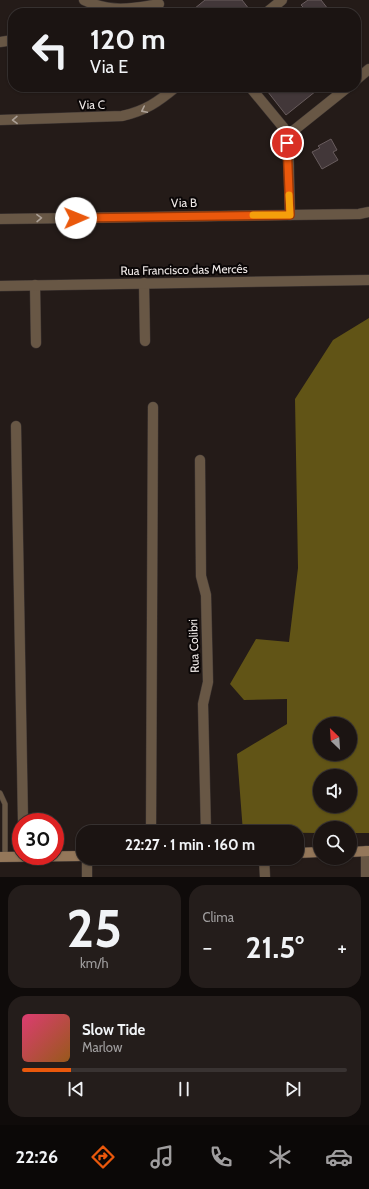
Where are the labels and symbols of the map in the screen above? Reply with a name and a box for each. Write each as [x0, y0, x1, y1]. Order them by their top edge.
street label: Via C [79, 97, 105, 112]
one-way arrow [141, 105, 148, 112]
one-way arrow [12, 115, 18, 124]
pin [270, 126, 304, 160]
street label: Via B [171, 195, 197, 210]
position arrow [55, 197, 97, 239]
one-way arrow [36, 214, 42, 222]
street label: Rua Francisco das Mercês [120, 261, 248, 278]
street label: Rua Colibri [185, 619, 202, 673]
north arrow [313, 717, 357, 761]
speed limit sign: 30 [12, 813, 64, 865]

